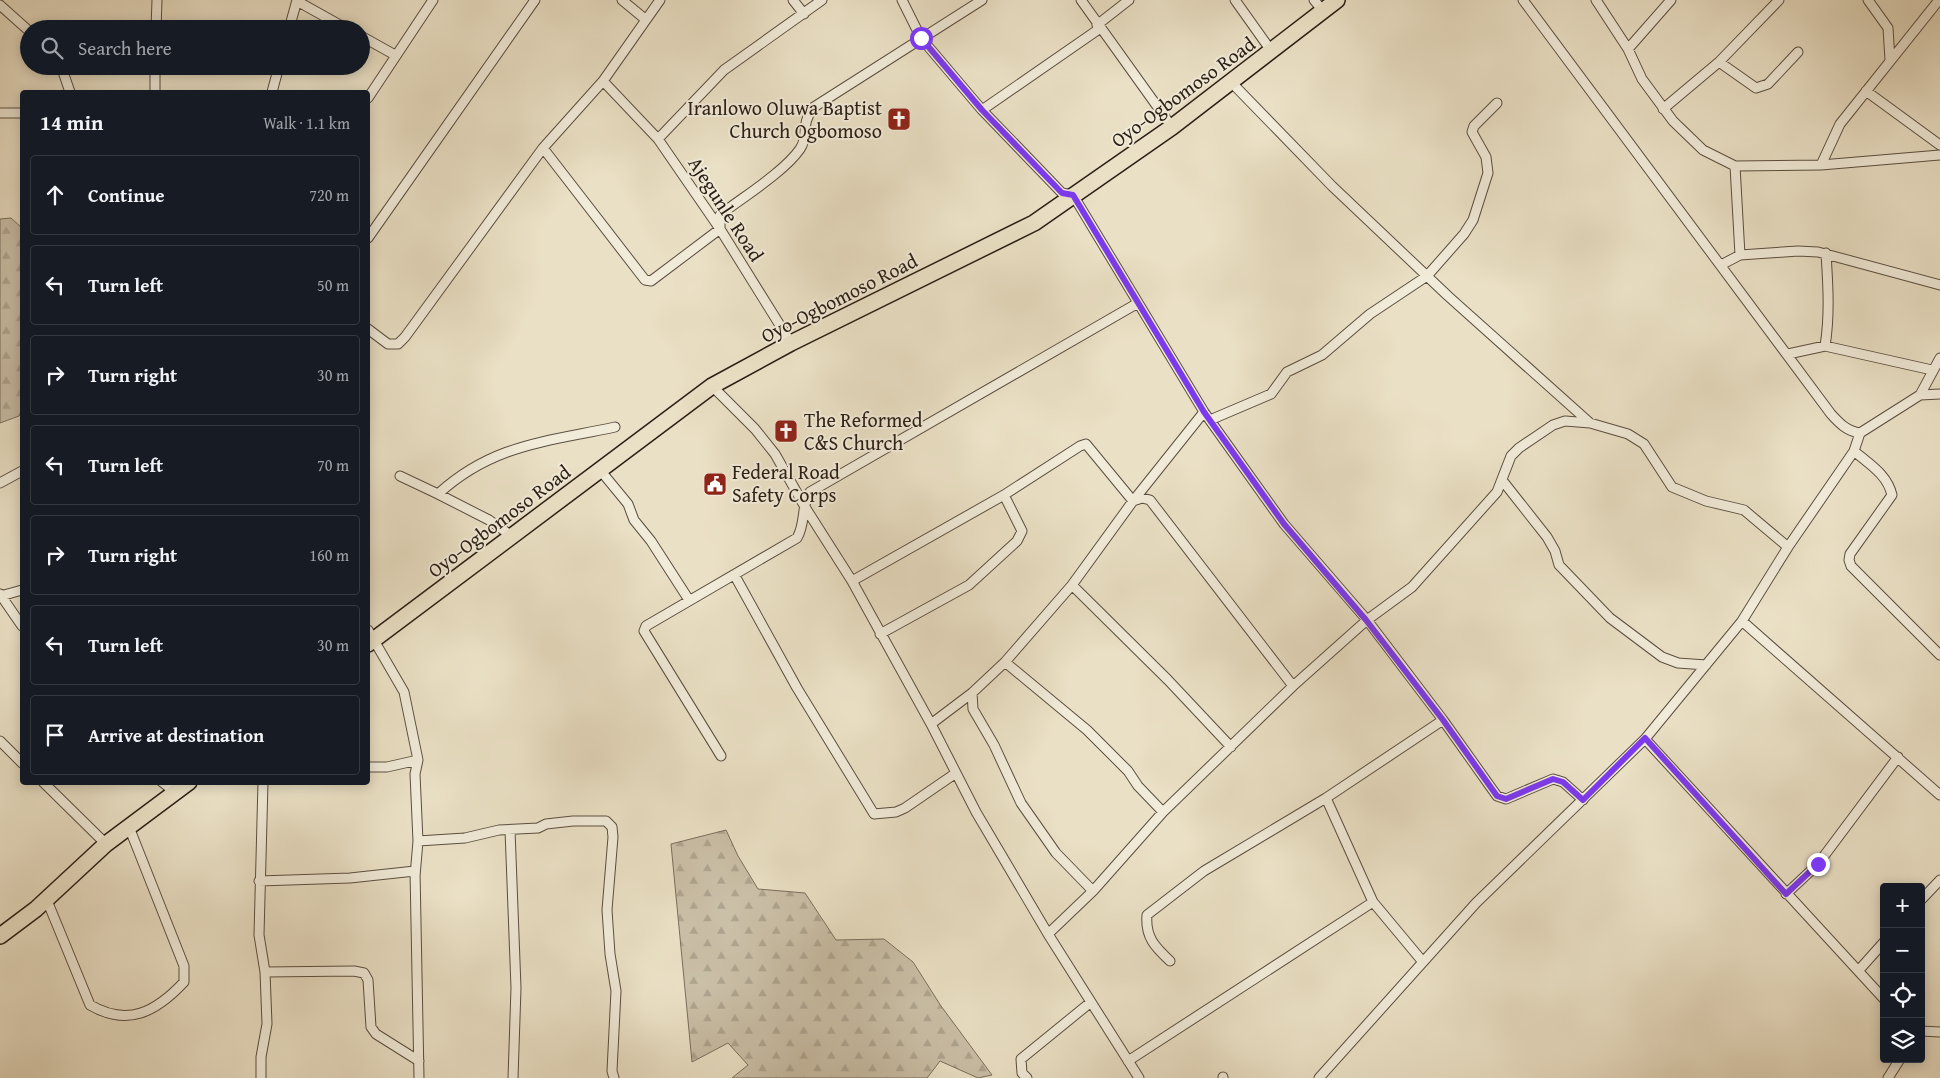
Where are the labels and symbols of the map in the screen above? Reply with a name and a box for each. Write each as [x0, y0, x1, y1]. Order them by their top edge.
route start [910, 27, 933, 50]
street label: Oyo-Ogbomoso Road [1104, 29, 1261, 154]
place label: Iranlowo Oluwa Baptist Church Ogbomoso [687, 93, 882, 145]
church icon: Iranlowo Oluwa Baptist Church Ogbomoso [886, 106, 912, 132]
street label: Ajegunle Road [682, 150, 771, 267]
street label: Oyo-Ogbomoso Road [755, 245, 922, 350]
place label: The Reformed C&S Church [804, 405, 923, 457]
church icon: The Reformed C&S Church [773, 418, 799, 444]
street label: Oyo-Ogbomoso Road [421, 457, 577, 584]
place label: Federal Road Safety Corps [732, 457, 840, 509]
public building icon: Federal Road Safety Corps [702, 471, 728, 497]
route end [1807, 853, 1830, 876]

